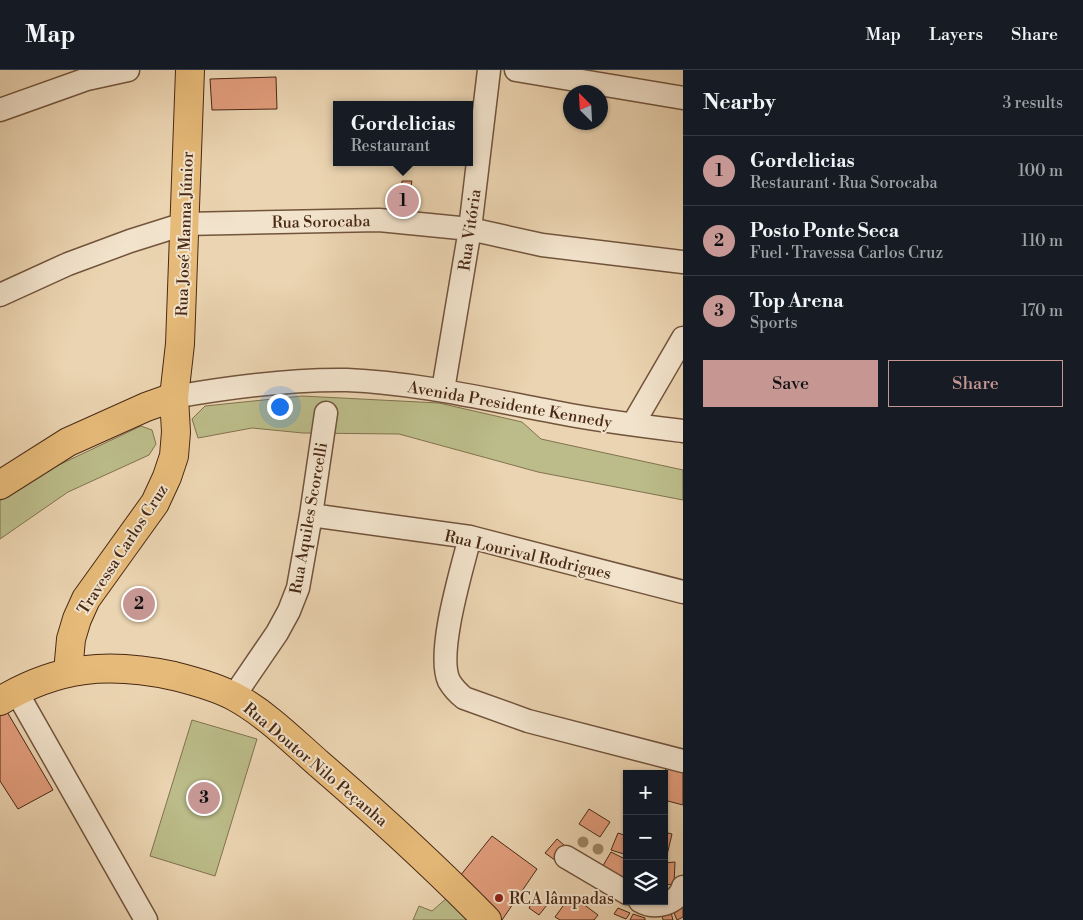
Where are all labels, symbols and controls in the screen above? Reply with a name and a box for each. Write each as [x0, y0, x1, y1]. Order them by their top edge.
text: Map [25, 20, 75, 50]
text: Map [866, 23, 901, 46]
text: Layers [929, 23, 983, 46]
text: Share [1011, 23, 1058, 46]
north arrow [563, 85, 608, 130]
text: Nearby [703, 90, 776, 116]
text: 3 results [1002, 93, 1063, 113]
popup [333, 101, 473, 166]
text: Gordelicias [351, 112, 455, 136]
text: Restaurant [351, 136, 430, 156]
text: Gordelicias [750, 149, 855, 173]
street label: Rua José Manna Júnior [172, 151, 198, 317]
text: 1 [715, 161, 723, 181]
text: 100 m [1018, 161, 1063, 181]
text: Restaurant · Rua Sorocaba [750, 173, 938, 193]
pin: 1 [387, 182, 419, 220]
street label: Rua Vitória [454, 187, 486, 272]
street label: Rua Sorocaba [271, 211, 372, 233]
text: Posto Ponte Seca [750, 219, 899, 243]
text: 2 [714, 231, 724, 251]
text: 110 m [1021, 231, 1063, 251]
text: Fuel · Travessa Carlos Cruz [750, 243, 943, 263]
text: Top Arena [750, 289, 843, 313]
text: 3 [714, 301, 724, 321]
text: 170 m [1021, 301, 1063, 321]
text: Sports [750, 313, 797, 333]
button: Save [703, 360, 878, 407]
button: Share [888, 360, 1063, 407]
street label: Avenida Presidente Kennedy [405, 377, 614, 433]
your location [267, 394, 293, 420]
street label: Rua Aquiles Scorcelli [286, 441, 332, 596]
street label: Travessa Carlos Cruz [73, 481, 172, 619]
street label: Rua Lourival Rodrigues [442, 526, 613, 584]
pin: 2 [123, 585, 155, 623]
street label: Rua Doutor Nilo Peçanha [239, 699, 392, 832]
map controls [623, 770, 668, 905]
button: + [623, 770, 668, 815]
pin: 3 [188, 779, 220, 817]
button: − [623, 815, 668, 860]
button: layers [623, 860, 668, 905]
place label: RCA lâmpadas [509, 889, 614, 909]
marker: RCA lâmpadas [493, 892, 505, 904]

